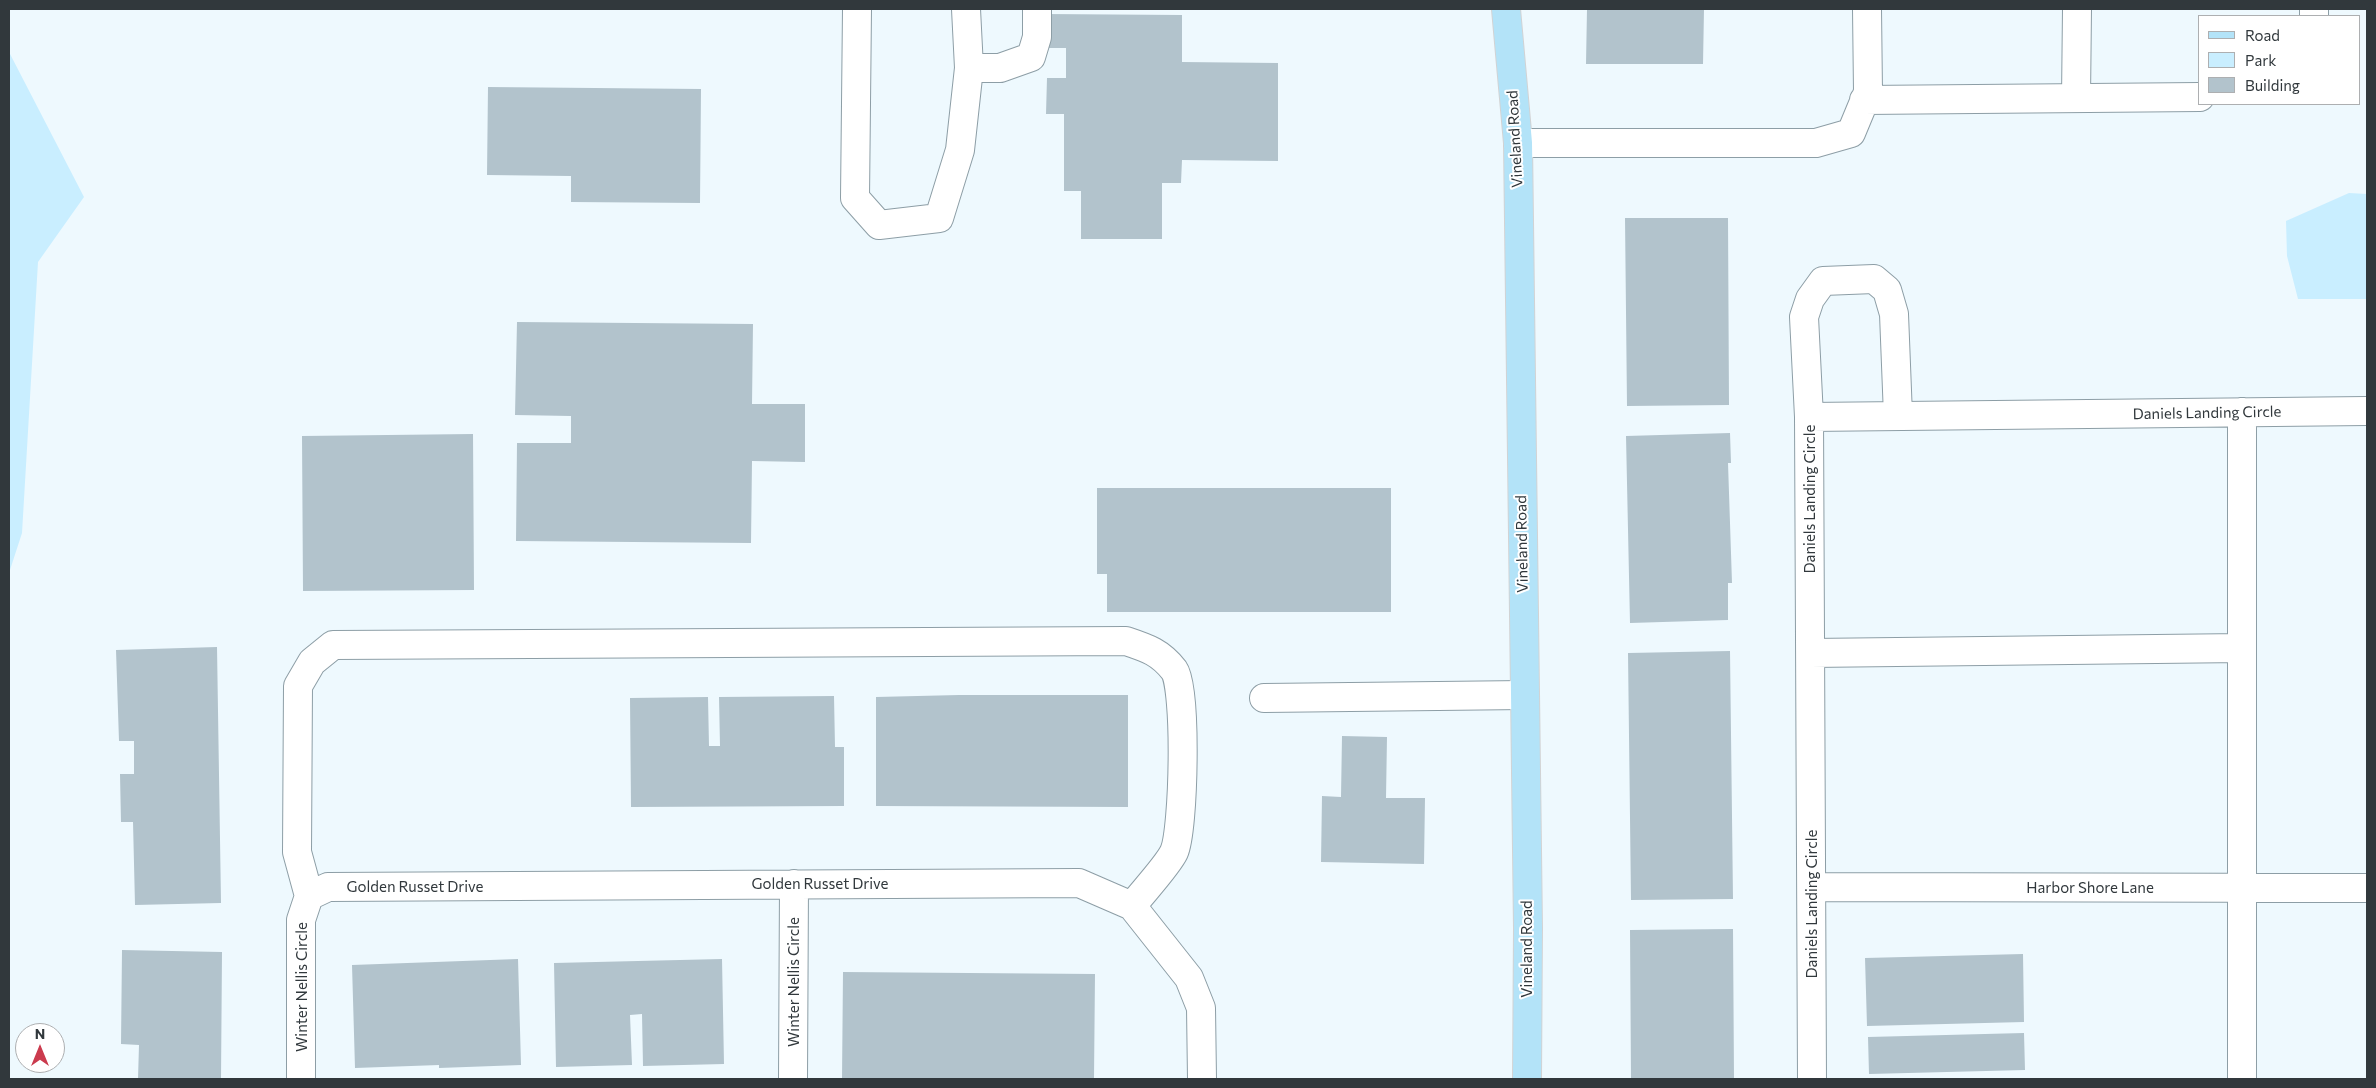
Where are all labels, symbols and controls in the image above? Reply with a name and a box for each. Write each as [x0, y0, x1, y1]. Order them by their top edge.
legend [2198, 15, 2361, 105]
text: Road [2245, 26, 2280, 44]
text: Park [2245, 51, 2276, 69]
text: Building [2245, 76, 2300, 94]
street label: Vineland Road [1503, 90, 1527, 188]
street label: Daniels Landing Circle [2132, 403, 2282, 423]
street label: Daniels Landing Circle [1801, 425, 1819, 573]
street label: Vineland Road [1512, 495, 1532, 593]
street label: Daniels Landing Circle [1803, 830, 1821, 978]
street label: Golden Russet Drive [752, 875, 888, 893]
street label: Golden Russet Drive [347, 878, 483, 896]
street label: Harbor Shore Lane [2026, 879, 2154, 897]
street label: Vineland Road [1518, 900, 1536, 998]
street label: Winter Nellis Circle [785, 917, 803, 1047]
street label: Winter Nellis Circle [293, 922, 311, 1052]
north arrow [15, 1023, 65, 1073]
text: N [35, 1025, 45, 1042]

